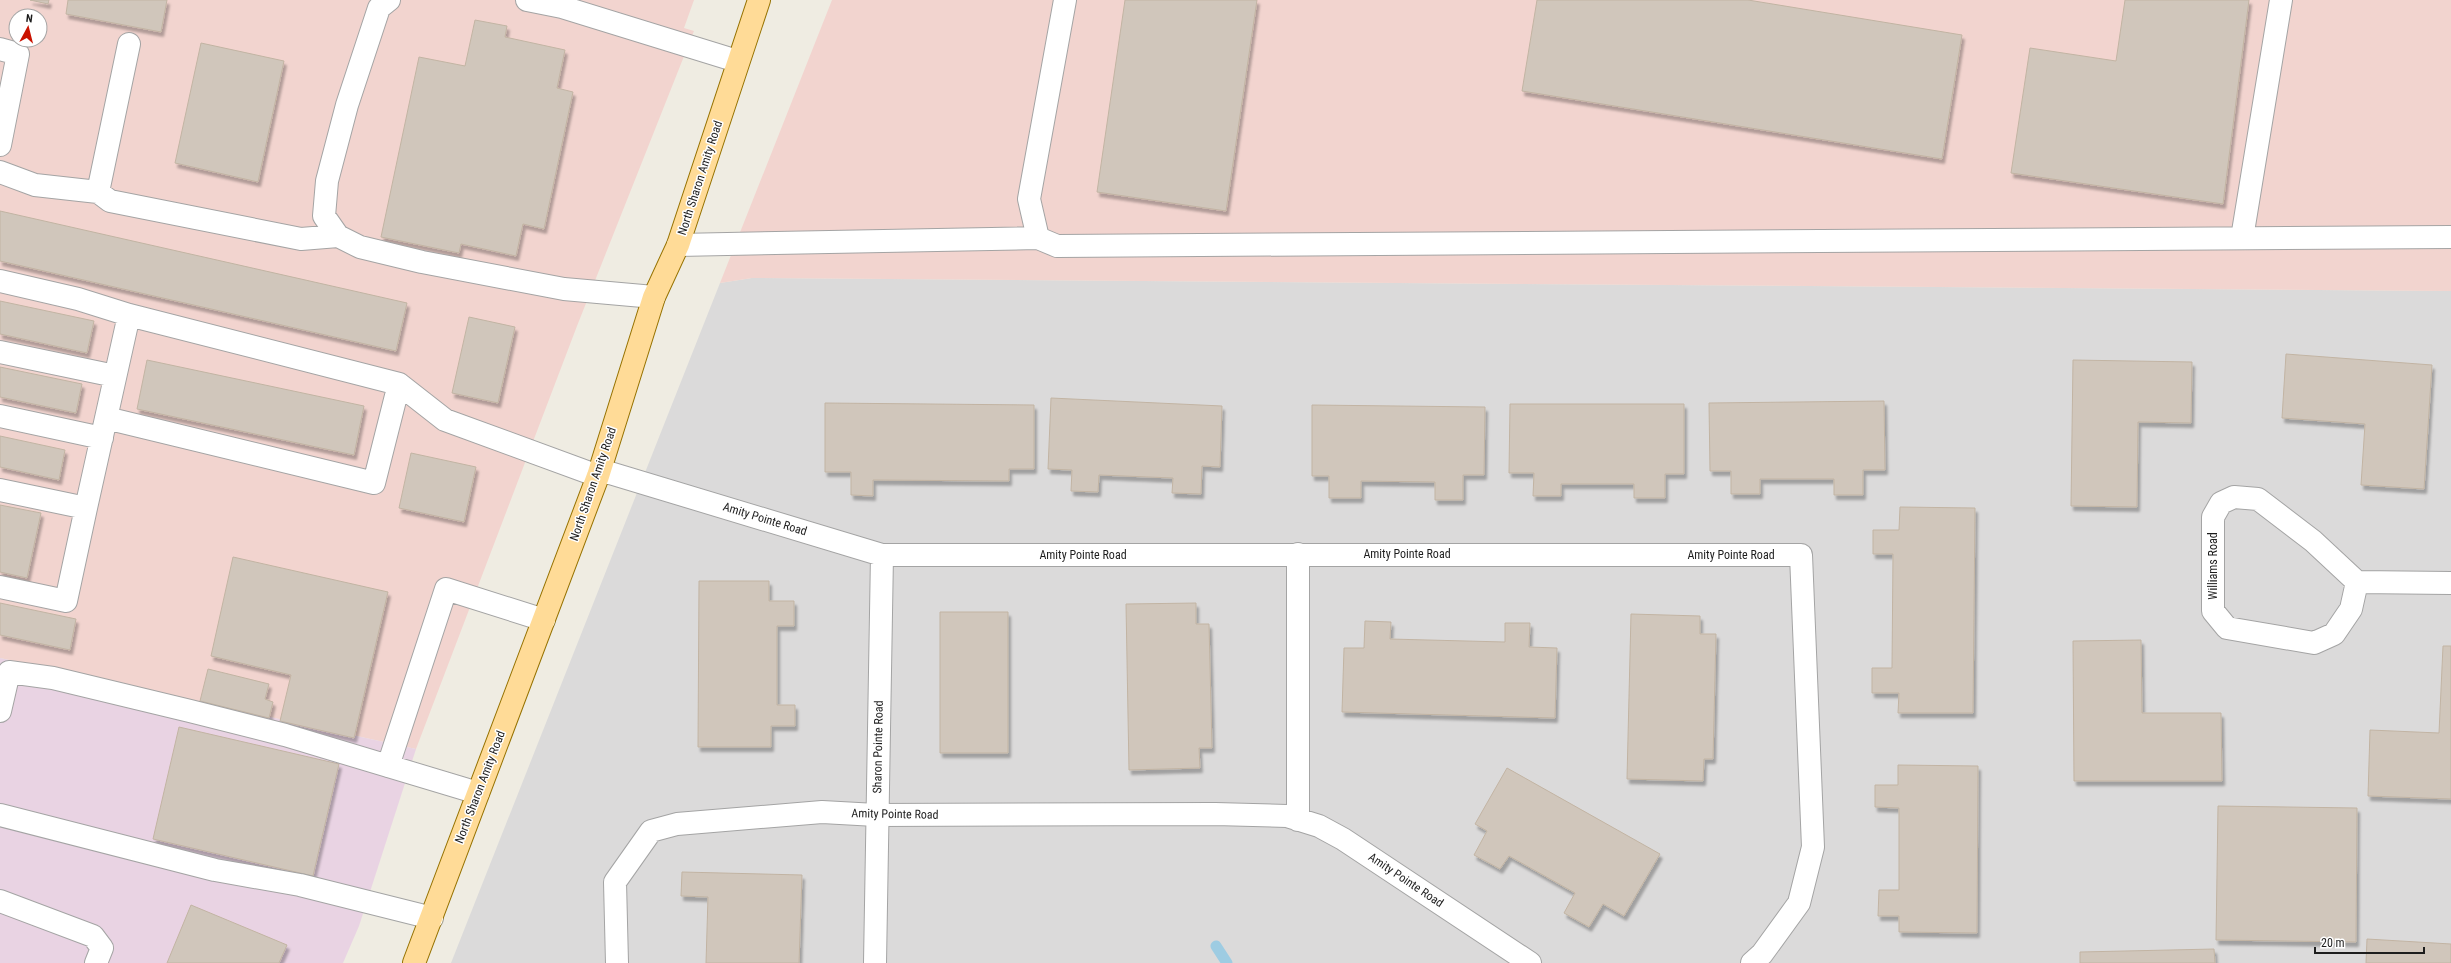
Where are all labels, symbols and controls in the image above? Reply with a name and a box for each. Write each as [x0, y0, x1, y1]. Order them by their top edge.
north arrow [8, 8, 48, 48]
text: N [25, 12, 34, 25]
street label: North Sharon Amity Road [675, 119, 725, 237]
street label: North Sharon Amity Road [567, 425, 619, 543]
street label: Amity Pointe Road [721, 500, 809, 538]
street label: Williams Road [2206, 532, 2220, 600]
street label: Amity Pointe Road [1363, 547, 1451, 561]
street label: Amity Pointe Road [1039, 548, 1127, 562]
street label: Amity Pointe Road [1687, 548, 1775, 562]
street label: Sharon Pointe Road [870, 700, 886, 794]
street label: North Sharon Amity Road [452, 729, 508, 845]
street label: Amity Pointe Road [851, 806, 939, 822]
street label: Amity Pointe Road [1366, 850, 1446, 910]
scale bar [2315, 929, 2424, 955]
text: 20 m [2321, 936, 2345, 950]

